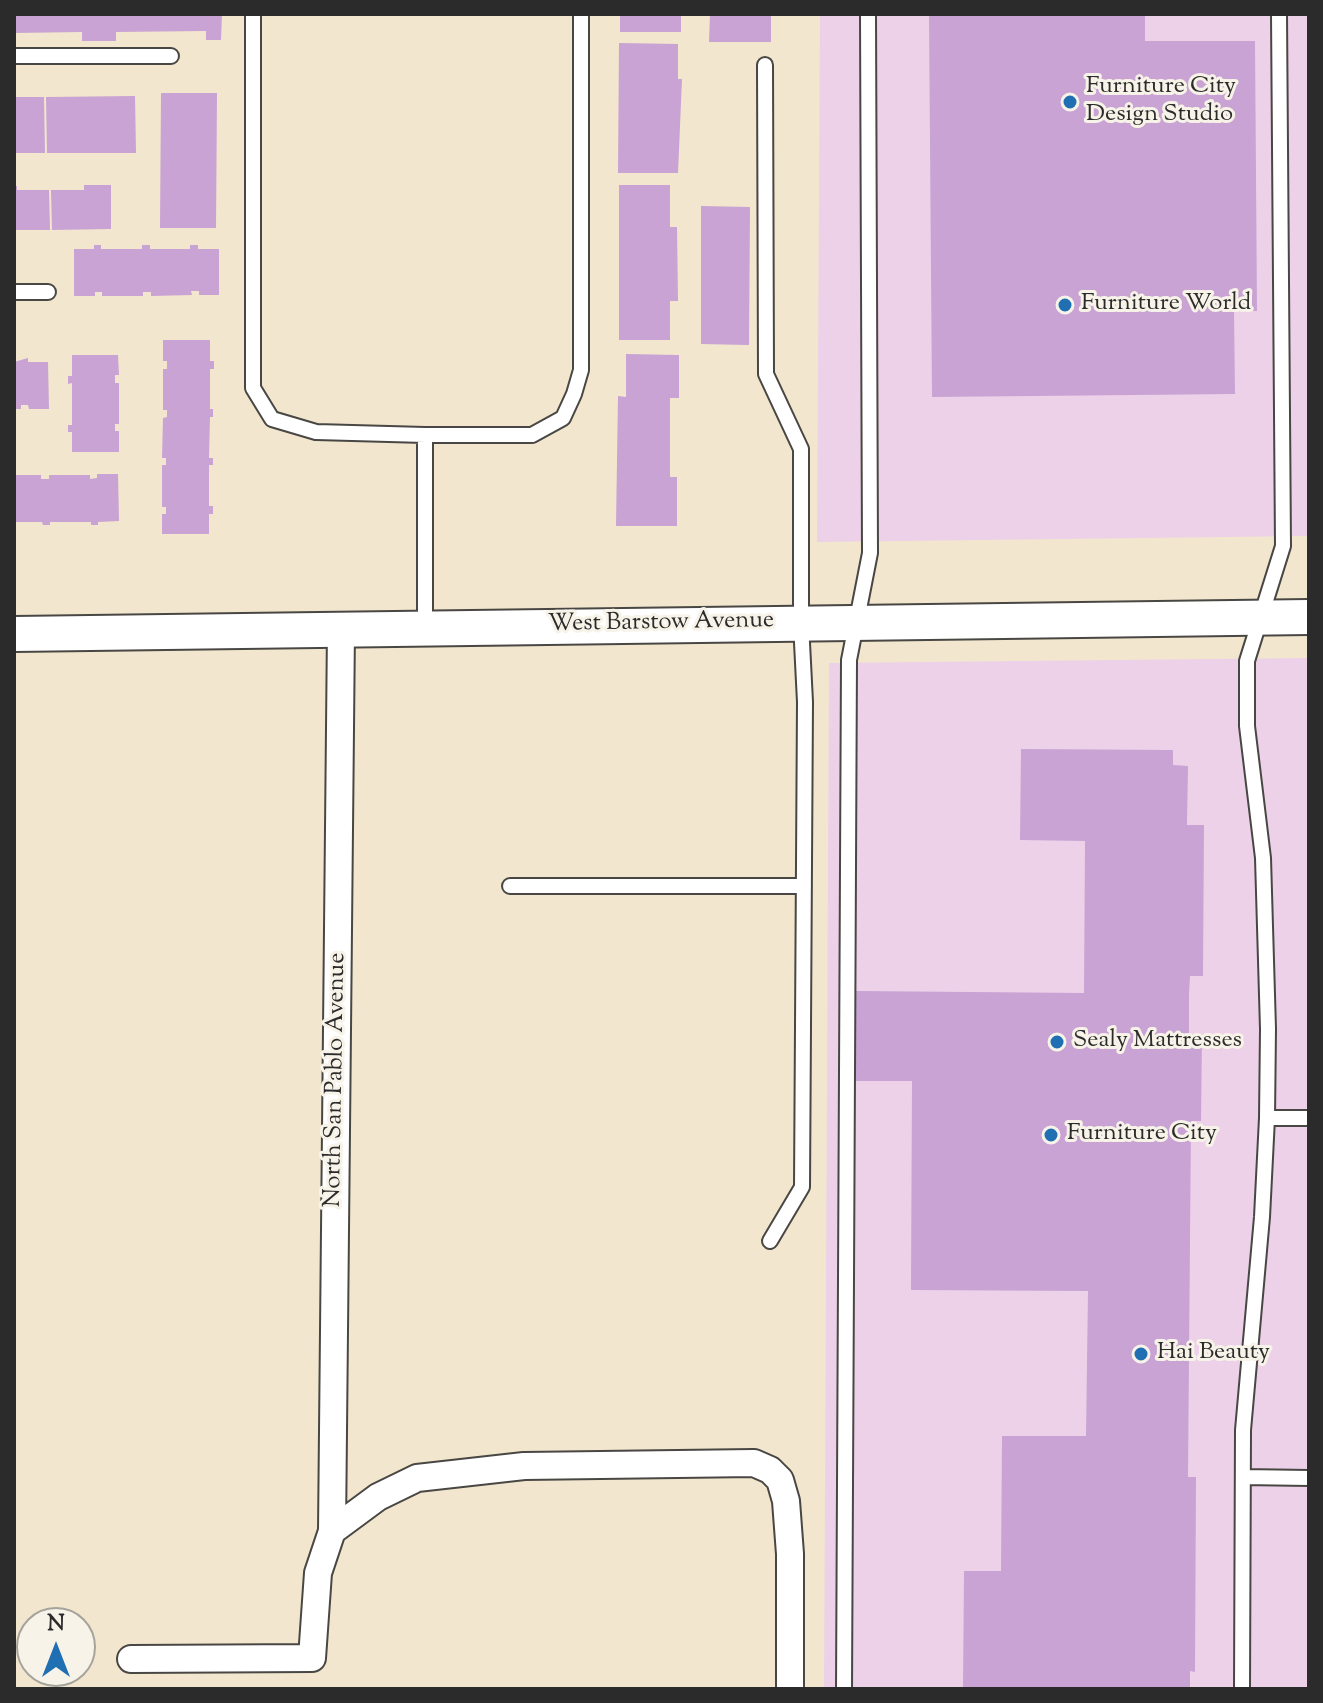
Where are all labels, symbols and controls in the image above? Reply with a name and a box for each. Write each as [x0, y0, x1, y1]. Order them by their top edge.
place label: Furniture City Design Studio [1086, 74, 1236, 130]
marker: Furniture City Design Studio [1061, 93, 1079, 111]
place label: Furniture World [1081, 291, 1251, 319]
marker: Furniture World [1056, 296, 1074, 314]
street label: West Barstow Avenue [548, 608, 774, 640]
street label: North San Pablo Avenue [320, 952, 354, 1208]
place label: Sealy Mattresses [1073, 1028, 1242, 1056]
marker: Sealy Mattresses [1048, 1033, 1066, 1051]
place label: Furniture City [1067, 1121, 1217, 1149]
marker: Furniture City [1042, 1126, 1060, 1144]
place label: Hai Beauty [1157, 1340, 1270, 1368]
marker: Hai Beauty [1132, 1345, 1150, 1363]
north arrow [16, 1607, 96, 1687]
text: N [47, 1609, 65, 1641]

